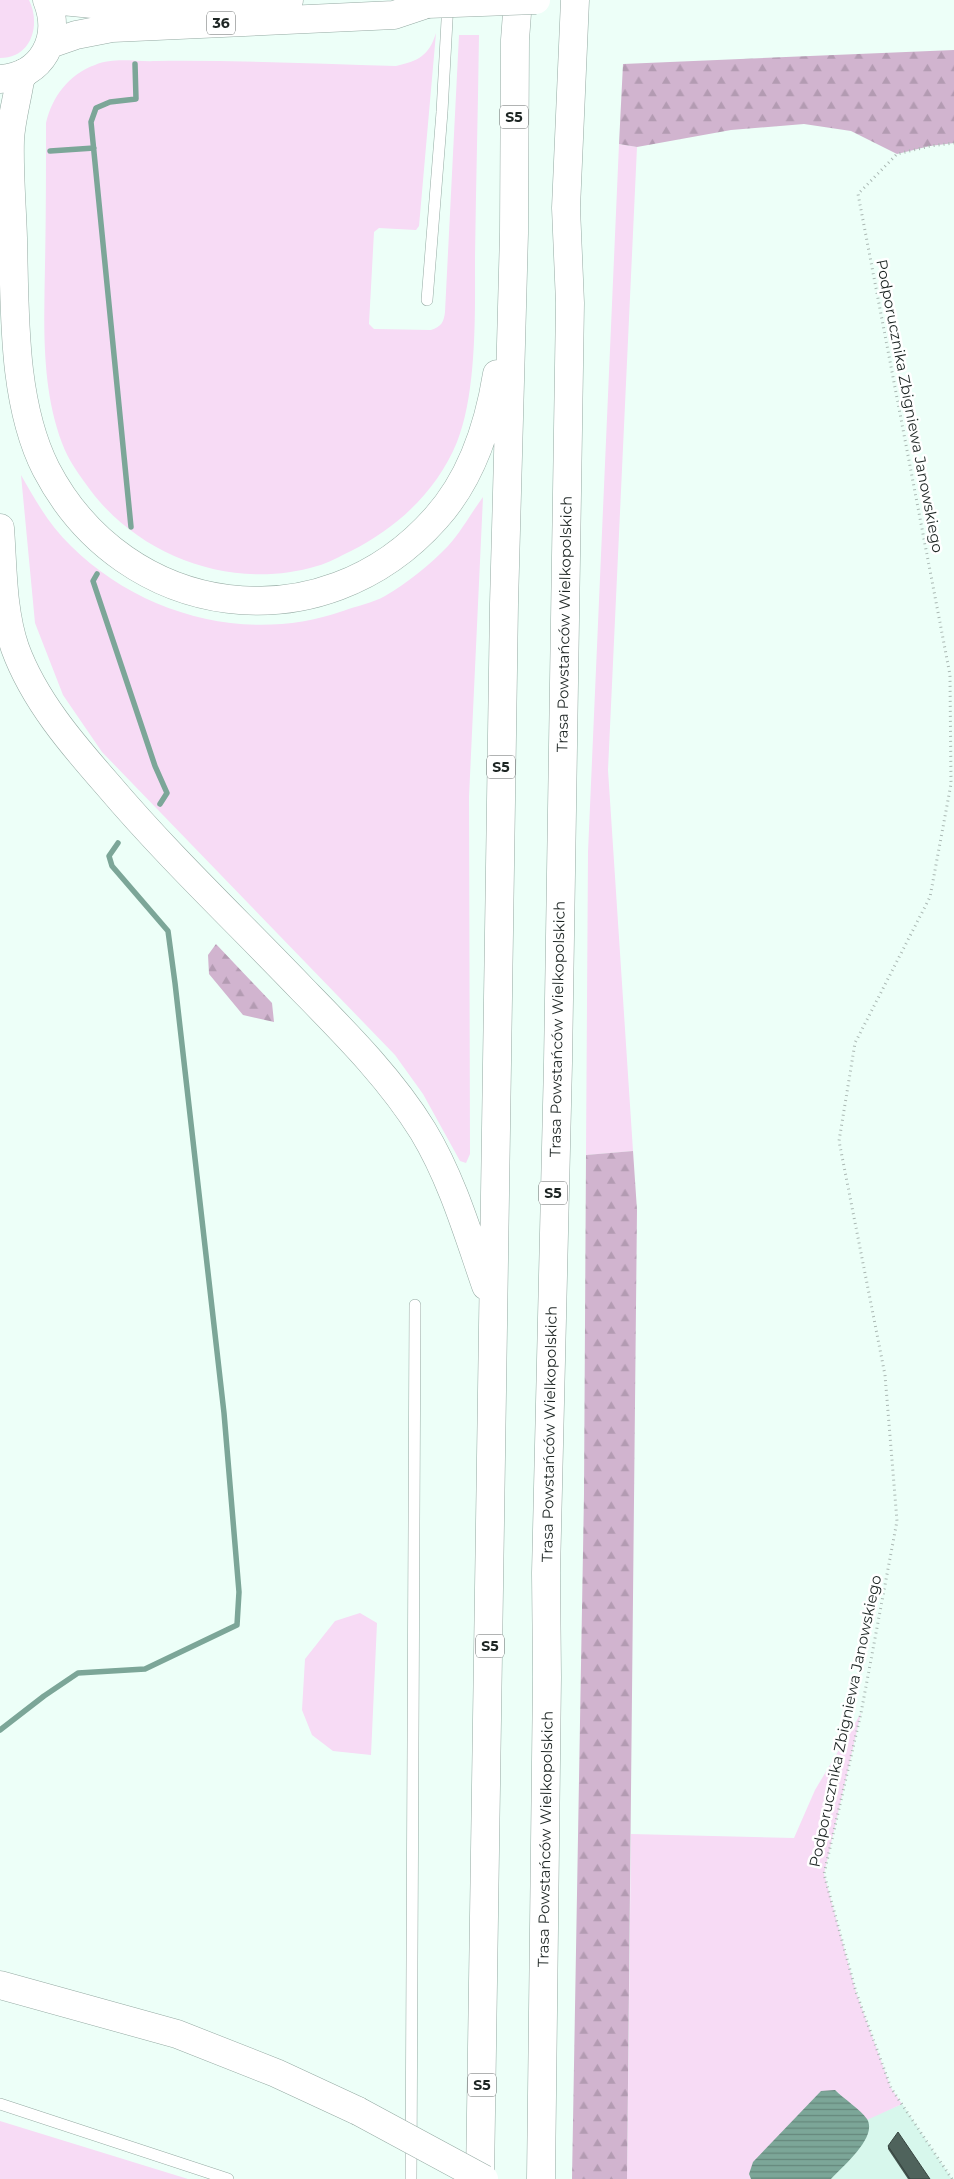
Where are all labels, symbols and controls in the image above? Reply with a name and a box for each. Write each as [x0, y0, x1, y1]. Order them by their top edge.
road number: 36 [207, 12, 235, 34]
road number: S5 [500, 105, 528, 128]
street label: Podporucznika Zbigniewa Janowskiego [872, 258, 948, 554]
street label: Trasa Powstańców Wielkopolskich [552, 496, 576, 752]
road number: S5 [487, 756, 515, 779]
street label: Trasa Powstańców Wielkopolskich [545, 901, 569, 1157]
road number: S5 [539, 1182, 567, 1204]
street label: Trasa Powstańców Wielkopolskich [537, 1306, 561, 1562]
street label: Podporucznika Zbigniewa Janowskiego [805, 1573, 885, 1869]
road number: S5 [476, 1634, 504, 1658]
street label: Trasa Powstańców Wielkopolskich [533, 1711, 557, 1967]
road number: S5 [468, 2074, 496, 2096]

